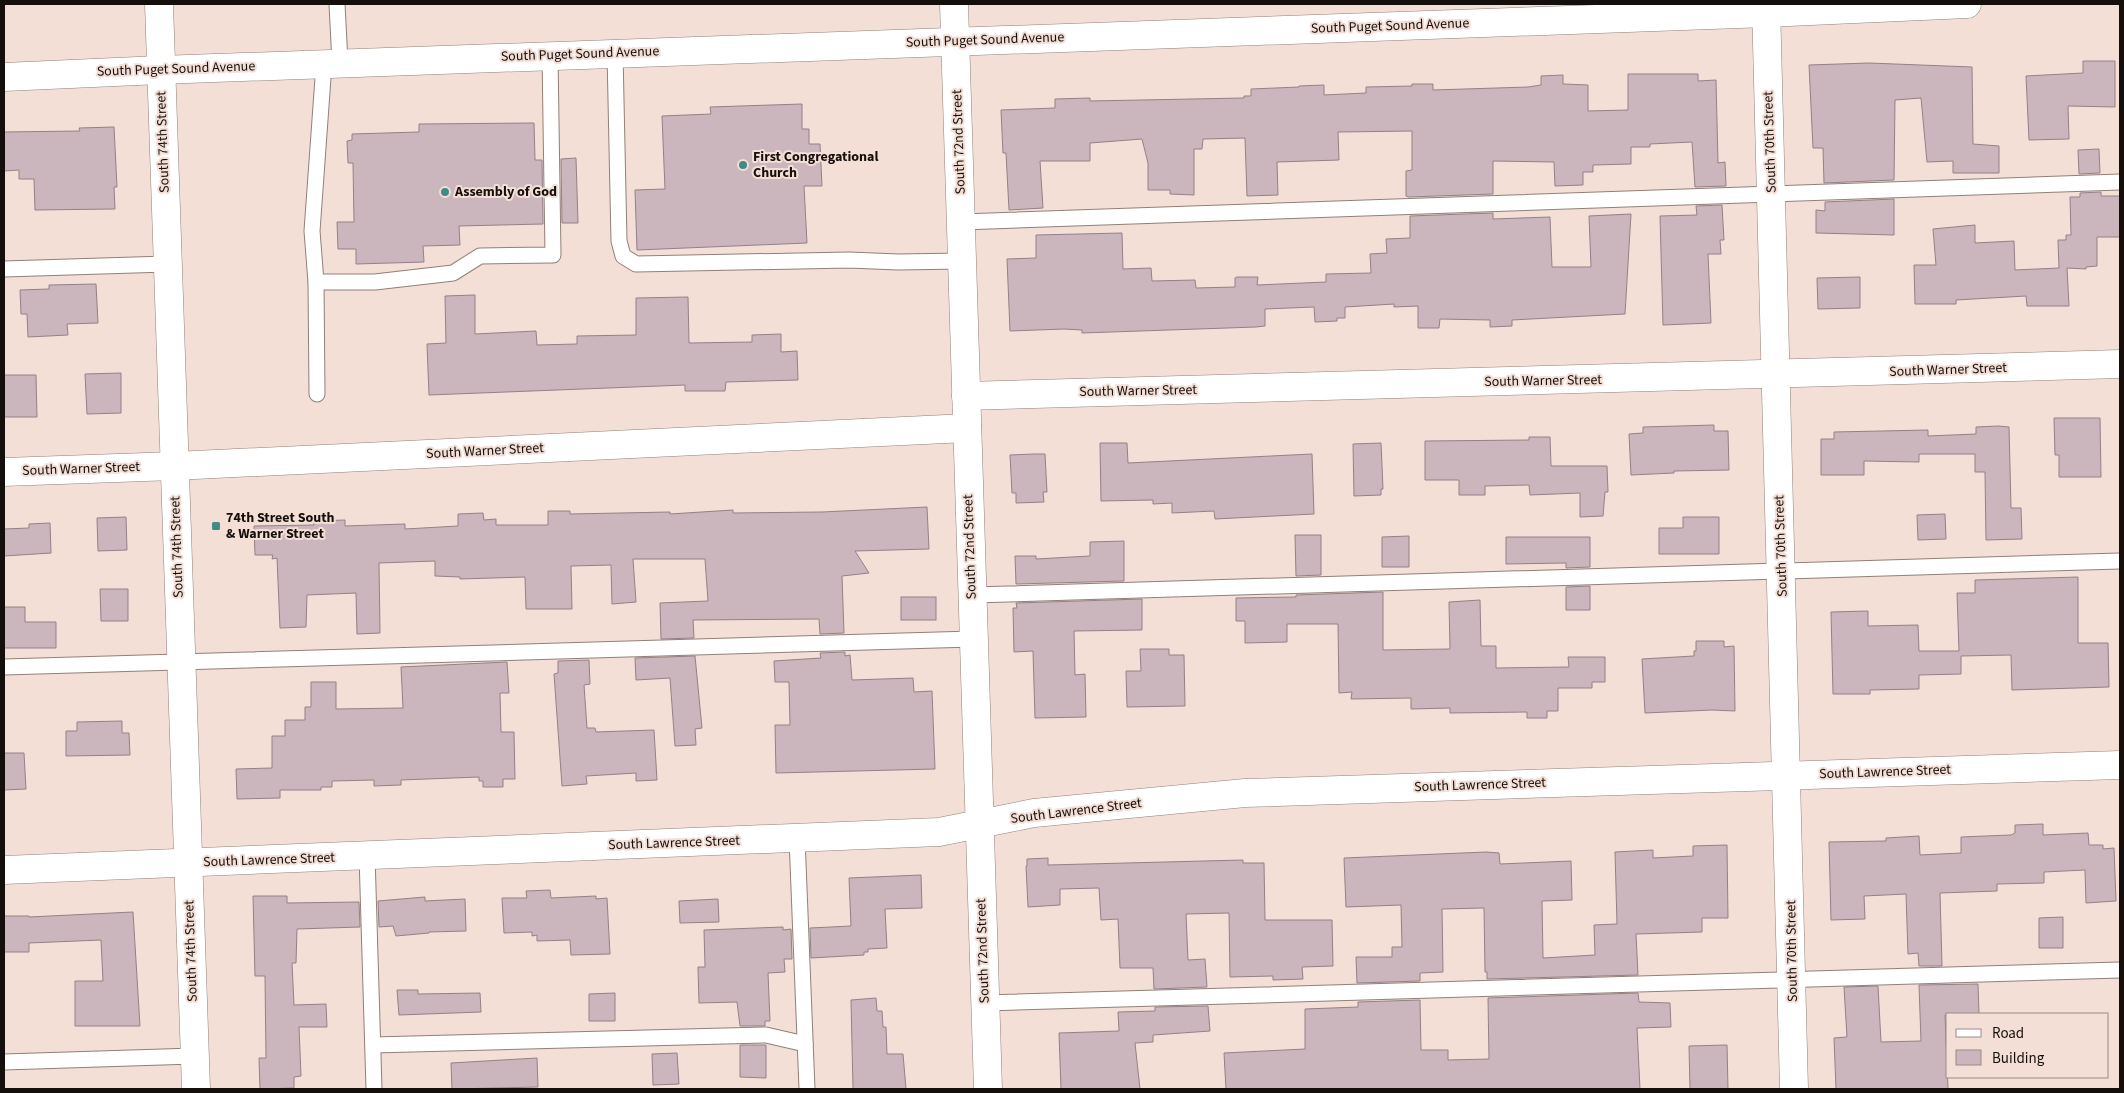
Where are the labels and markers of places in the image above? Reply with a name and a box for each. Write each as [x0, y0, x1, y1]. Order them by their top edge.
place label: First Congregational Church [753, 147, 878, 183]
marker: First Congregational Church [737, 159, 749, 171]
place label: Assembly of God [454, 182, 557, 202]
marker: Assembly of God [439, 186, 451, 198]
place label: 74th Street South & Warner Street [226, 508, 335, 544]
marker: 74th Street South & Warner Street [210, 520, 222, 532]

